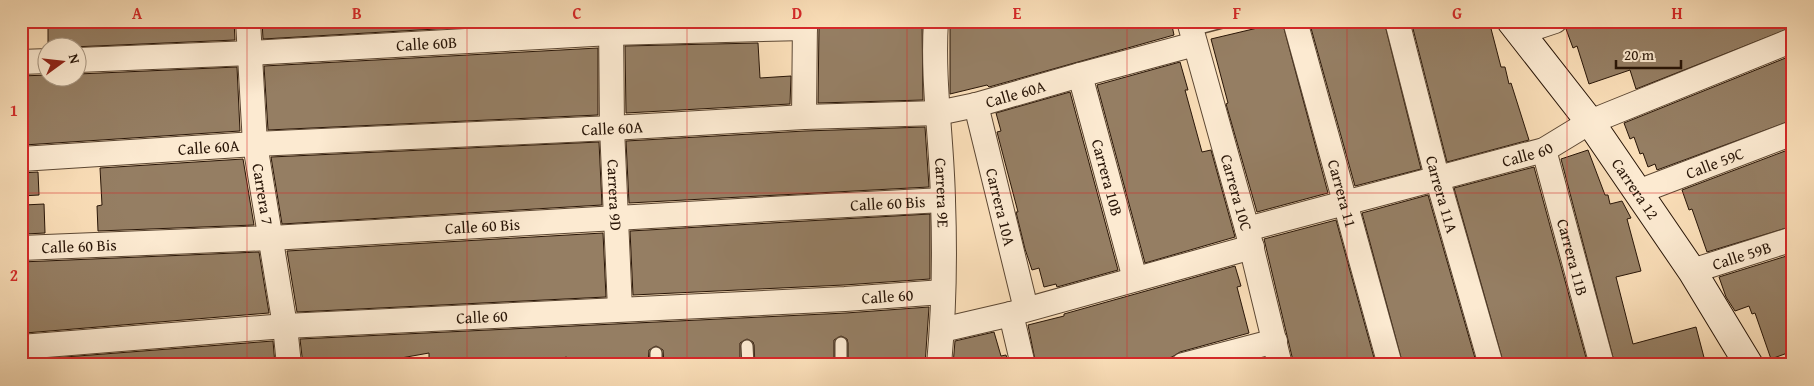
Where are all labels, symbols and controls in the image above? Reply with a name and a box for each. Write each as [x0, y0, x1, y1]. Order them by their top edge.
text: A [132, 1, 143, 25]
text: B [352, 1, 362, 25]
text: C [572, 1, 582, 25]
text: D [792, 1, 802, 25]
text: E [1013, 1, 1022, 25]
text: F [1233, 1, 1241, 25]
text: G [1452, 1, 1462, 25]
text: H [1671, 1, 1683, 25]
street label: Calle 60B [396, 30, 458, 57]
north arrow [38, 38, 88, 88]
scale bar [1616, 38, 1682, 70]
text: 20 m [1624, 44, 1655, 65]
text: N [64, 52, 86, 66]
street label: Calle 60A [983, 74, 1048, 114]
text: 1 [10, 98, 18, 122]
street label: Calle 60A [581, 114, 644, 141]
street label: Calle 60A [177, 133, 240, 161]
street label: Calle 60 [1499, 135, 1558, 173]
street label: Carrera 10B [1086, 136, 1129, 218]
street label: Calle 59C [1682, 141, 1747, 185]
street label: Carrera 10C [1215, 151, 1259, 234]
street label: Carrera 11A [1420, 153, 1465, 236]
street label: Carrera 12 [1606, 153, 1665, 224]
street label: Carrera 9E [929, 157, 956, 228]
street label: Carrera 11 [1322, 157, 1363, 230]
street label: Carrera 9D [601, 159, 629, 232]
street label: Carrera 7 [246, 162, 280, 227]
street label: Carrera 10A [980, 166, 1022, 249]
street label: Calle 60 Bis [850, 189, 926, 217]
street label: Calle 60 Bis [444, 212, 521, 240]
street label: Carrera 11B [1551, 216, 1595, 298]
street label: Calle 60 Bis [41, 232, 117, 259]
street label: Calle 59B [1709, 235, 1774, 276]
text: 2 [10, 263, 18, 287]
street label: Calle 60 [861, 282, 914, 310]
street label: Calle 60 [456, 303, 509, 330]

